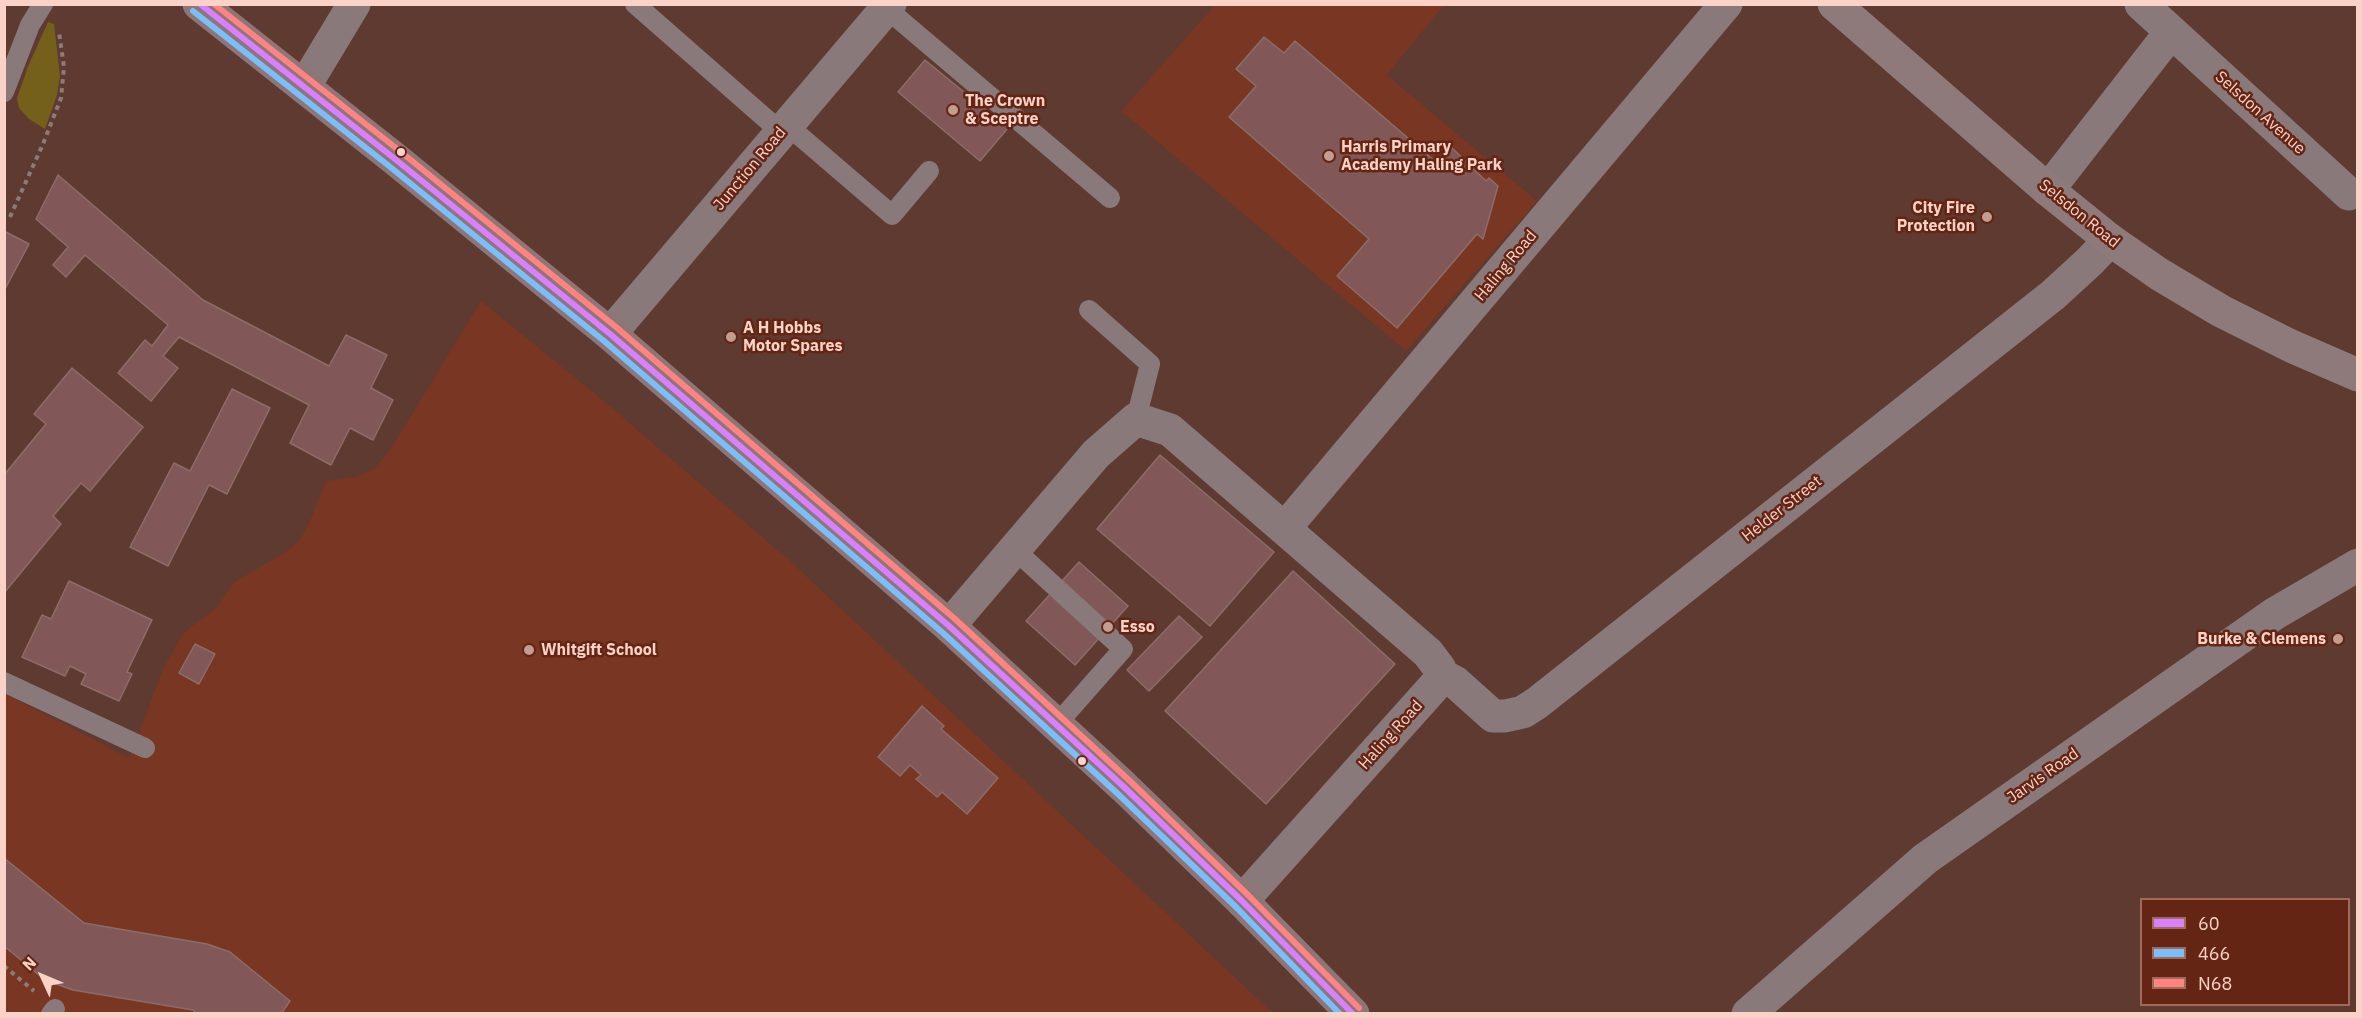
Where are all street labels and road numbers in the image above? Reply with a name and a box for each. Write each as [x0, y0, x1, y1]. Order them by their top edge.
street label: Selsdon Avenue [2211, 67, 2309, 159]
street label: Junction Road [710, 124, 790, 214]
street label: Selsdon Road [2035, 176, 2123, 252]
street label: Haling Road [1471, 227, 1541, 305]
street label: Helder Street [1738, 472, 1826, 546]
street label: Haling Road [1355, 697, 1427, 773]
street label: Jarvis Road [2004, 744, 2082, 808]

